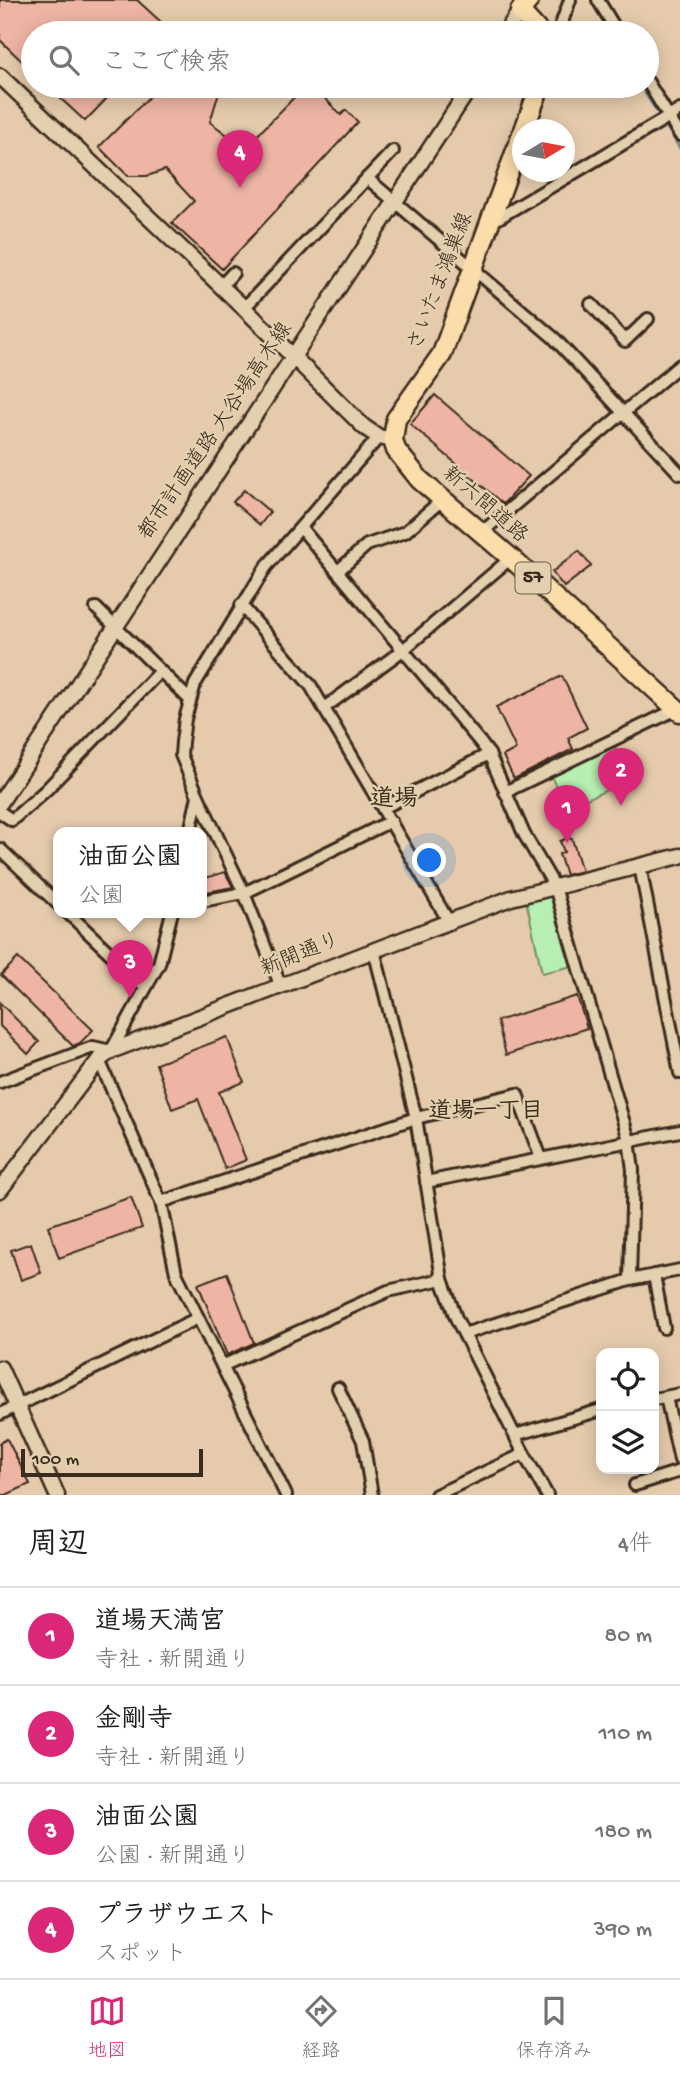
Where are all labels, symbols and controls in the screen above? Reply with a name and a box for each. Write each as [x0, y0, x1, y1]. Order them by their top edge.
search box [21, 21, 659, 98]
icon: search [45, 41, 83, 79]
text: ここで検索 [101, 49, 231, 80]
north arrow [512, 119, 575, 182]
pin: 4 [217, 130, 263, 188]
street label: さいたま鴻巣線 [402, 209, 480, 355]
street label: 都市計画道路 大谷場高木線 [133, 317, 299, 546]
street label: 新六間道路 [436, 461, 532, 550]
road number: 57 [516, 562, 550, 594]
pin: 2 [598, 748, 644, 806]
district label: 道場 [370, 785, 418, 815]
pin: 1 [544, 785, 590, 843]
popup [53, 827, 207, 918]
your location [412, 843, 446, 877]
text: 油面公園 [78, 844, 182, 875]
text: 公園 [78, 884, 124, 911]
street label: 新開通り [257, 928, 345, 983]
pin: 3 [107, 940, 153, 998]
district label: 道場一丁目 [429, 1098, 544, 1126]
map controls [596, 1348, 659, 1474]
button: locate [596, 1348, 659, 1411]
button: layers [596, 1411, 659, 1474]
scale bar [21, 1446, 203, 1478]
text: 100 m [32, 1449, 79, 1472]
text: 周辺 [28, 1529, 88, 1564]
text: 4件 [618, 1532, 652, 1559]
text: 道場天満宮 [95, 1608, 225, 1639]
text: 1 [46, 1623, 56, 1650]
text: 80 m [605, 1623, 652, 1650]
text: 寺社 · 新開通り [95, 1648, 251, 1675]
text: 金剛寺 [95, 1706, 173, 1737]
text: 2 [45, 1721, 57, 1748]
text: 110 m [599, 1721, 652, 1748]
text: 寺社 · 新開通り [95, 1746, 251, 1773]
text: 油面公園 [95, 1804, 199, 1835]
text: 3 [45, 1819, 57, 1846]
text: 180 m [595, 1819, 652, 1846]
text: 公園 · 新開通り [95, 1844, 251, 1871]
text: プラザウエスト [95, 1902, 279, 1933]
text: 4 [46, 1917, 56, 1944]
text: 390 m [594, 1917, 652, 1944]
text: スポット [95, 1942, 187, 1969]
tab: 地図 [88, 1992, 126, 2064]
tab: 経路 [302, 1992, 340, 2064]
tab: 保存済み [516, 1992, 592, 2064]

